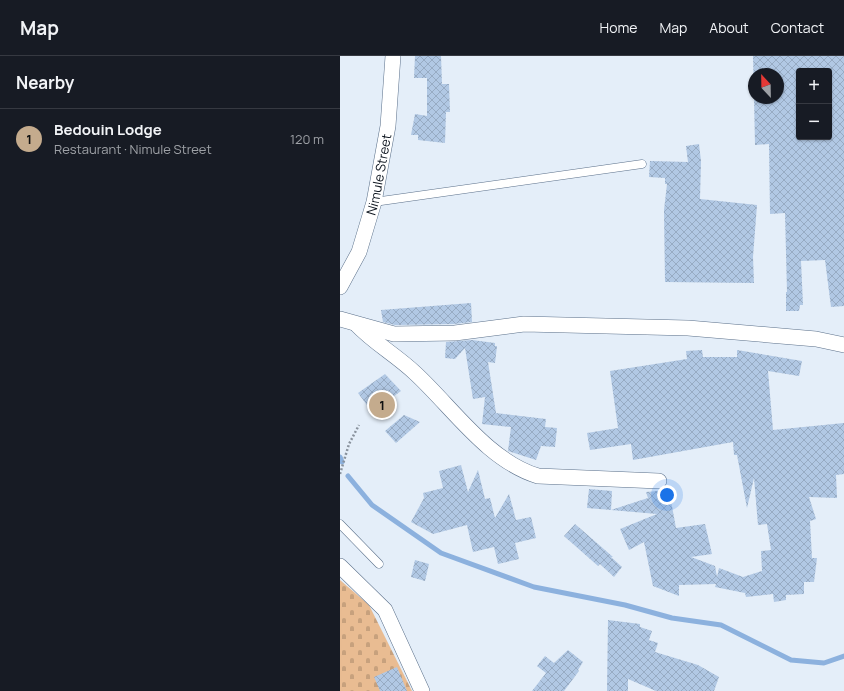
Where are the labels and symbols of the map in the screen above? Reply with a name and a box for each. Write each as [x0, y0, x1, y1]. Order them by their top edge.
north arrow [748, 68, 784, 104]
street label: Nimule Street [362, 132, 395, 217]
pin: 1 [369, 390, 395, 420]
your location [657, 485, 677, 505]

